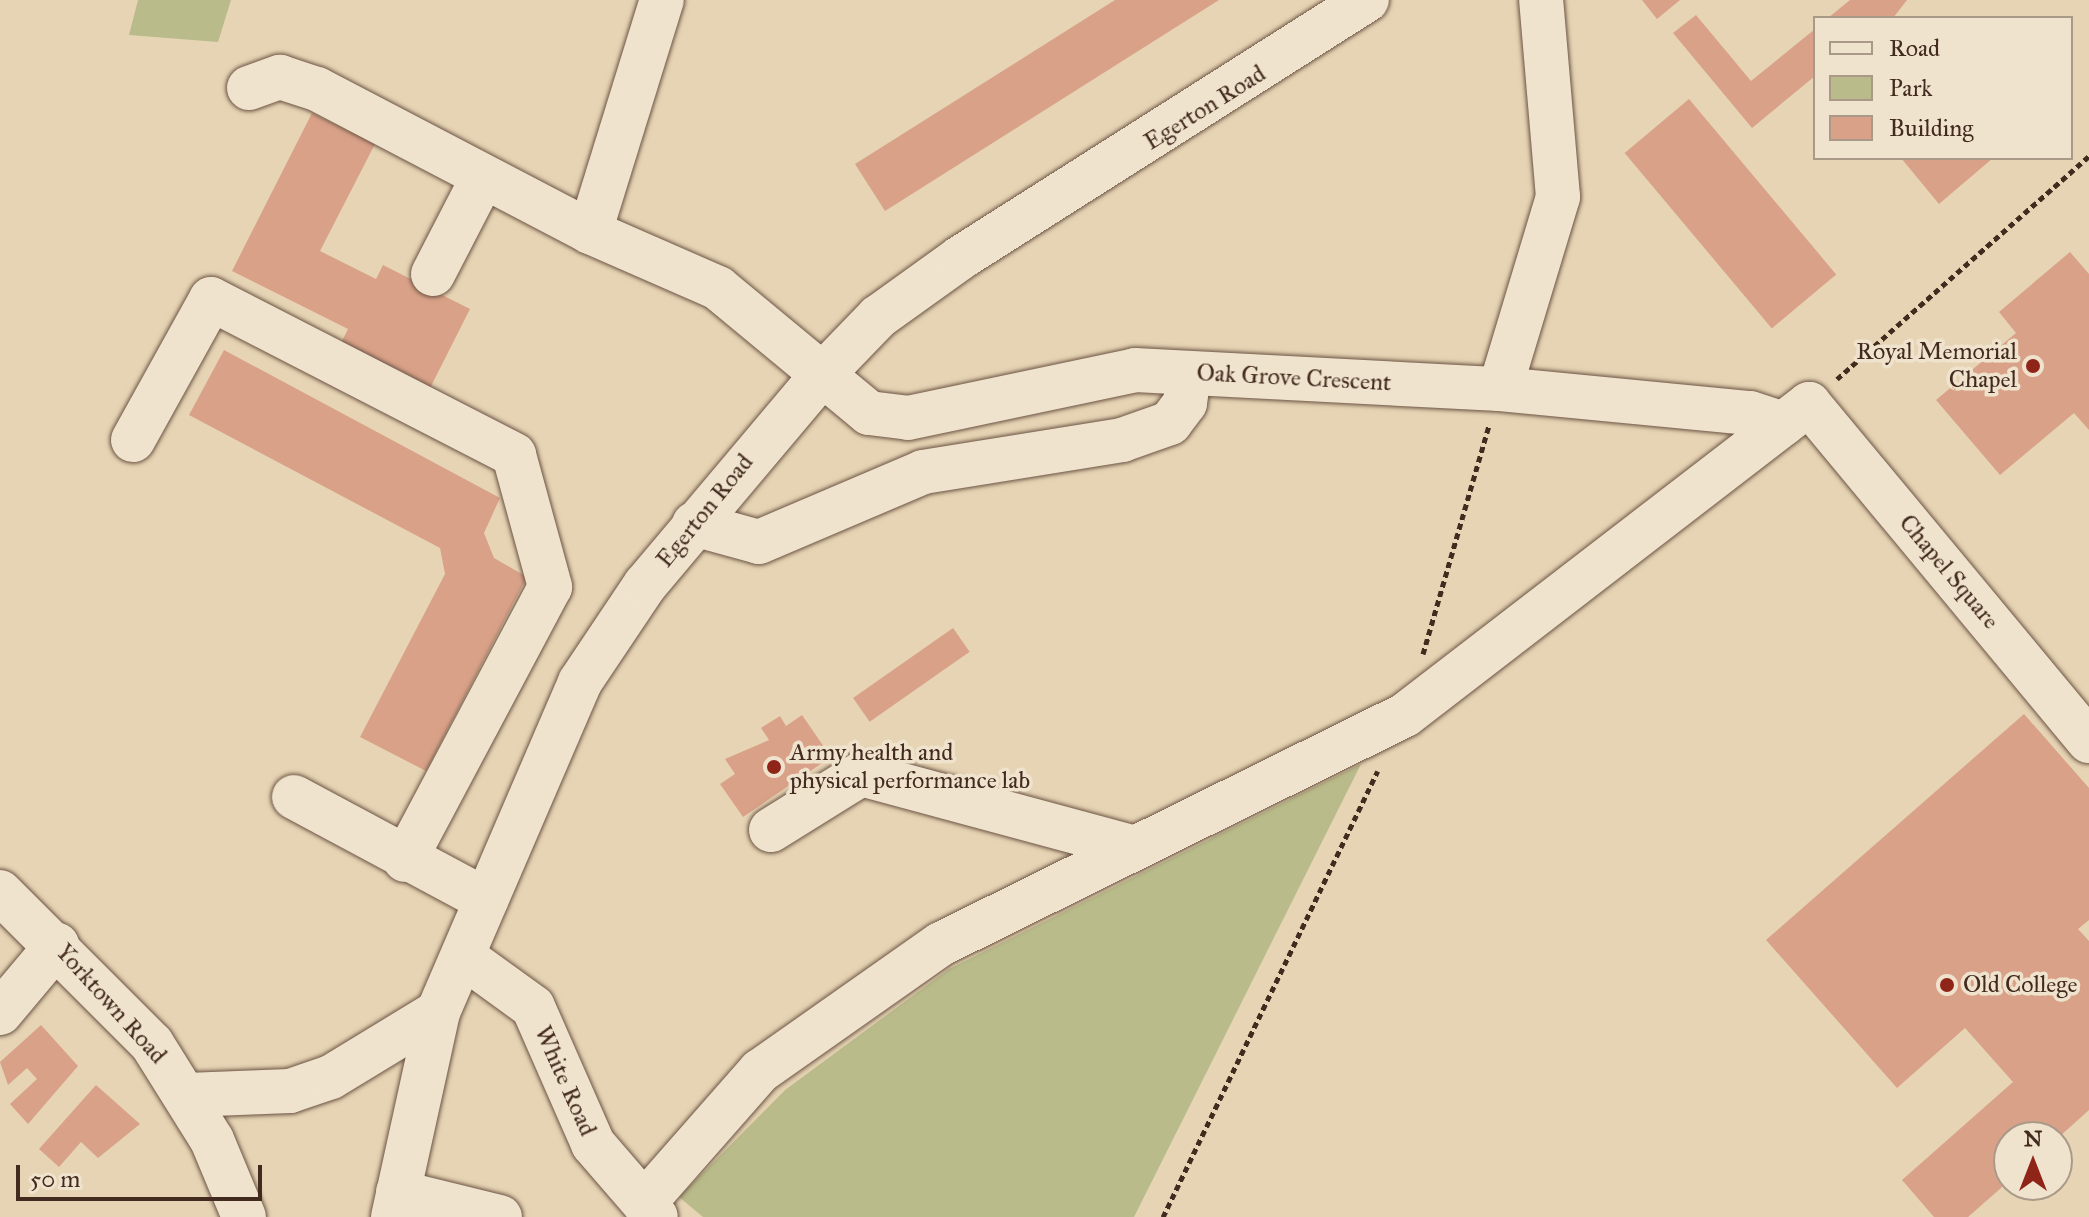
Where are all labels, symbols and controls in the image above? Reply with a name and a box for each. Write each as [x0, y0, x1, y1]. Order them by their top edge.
legend [1813, 16, 2073, 160]
text: Road [1889, 33, 1940, 63]
street label: Egerton Road [1139, 59, 1271, 157]
text: Park [1889, 73, 1932, 103]
text: Building [1889, 113, 1974, 143]
place label: Royal Memorial Chapel [1856, 338, 2017, 394]
marker: Royal Memorial Chapel [2024, 357, 2042, 375]
street label: Oak Grove Crescent [1196, 359, 1392, 397]
street label: Egerton Road [651, 449, 759, 573]
street label: Chapel Square [1893, 509, 2005, 635]
place label: Army health and physical performance lab [790, 739, 1030, 795]
marker: Army health and physical performance lab [765, 758, 783, 776]
street label: Yorktown Road [50, 938, 172, 1070]
place label: Old College [1963, 971, 2078, 999]
marker: Old College [1938, 976, 1956, 994]
street label: White Road [528, 1021, 602, 1141]
north arrow [1993, 1121, 2073, 1201]
text: N [2024, 1125, 2042, 1152]
scale bar [20, 1149, 266, 1199]
text: 50 m [30, 1164, 80, 1194]

